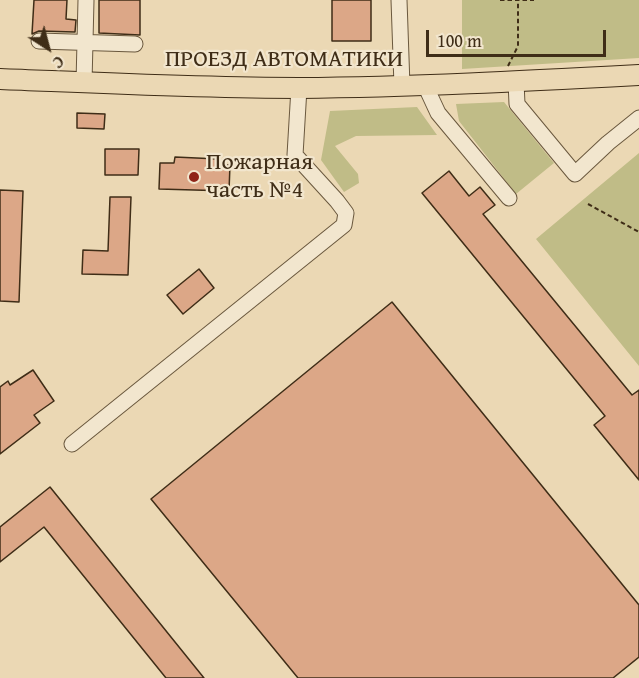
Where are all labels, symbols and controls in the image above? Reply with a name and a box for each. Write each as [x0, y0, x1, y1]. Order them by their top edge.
north arrow [18, 18, 78, 78]
scale bar [429, 18, 609, 56]
text: 100 m [437, 27, 482, 54]
street label: ПРОЕЗД АВТОМАТИКИ [165, 46, 403, 74]
text: С [48, 50, 69, 75]
place label: Пожарная часть №4 [206, 149, 313, 205]
marker: Пожарная часть №4 [187, 170, 201, 184]

